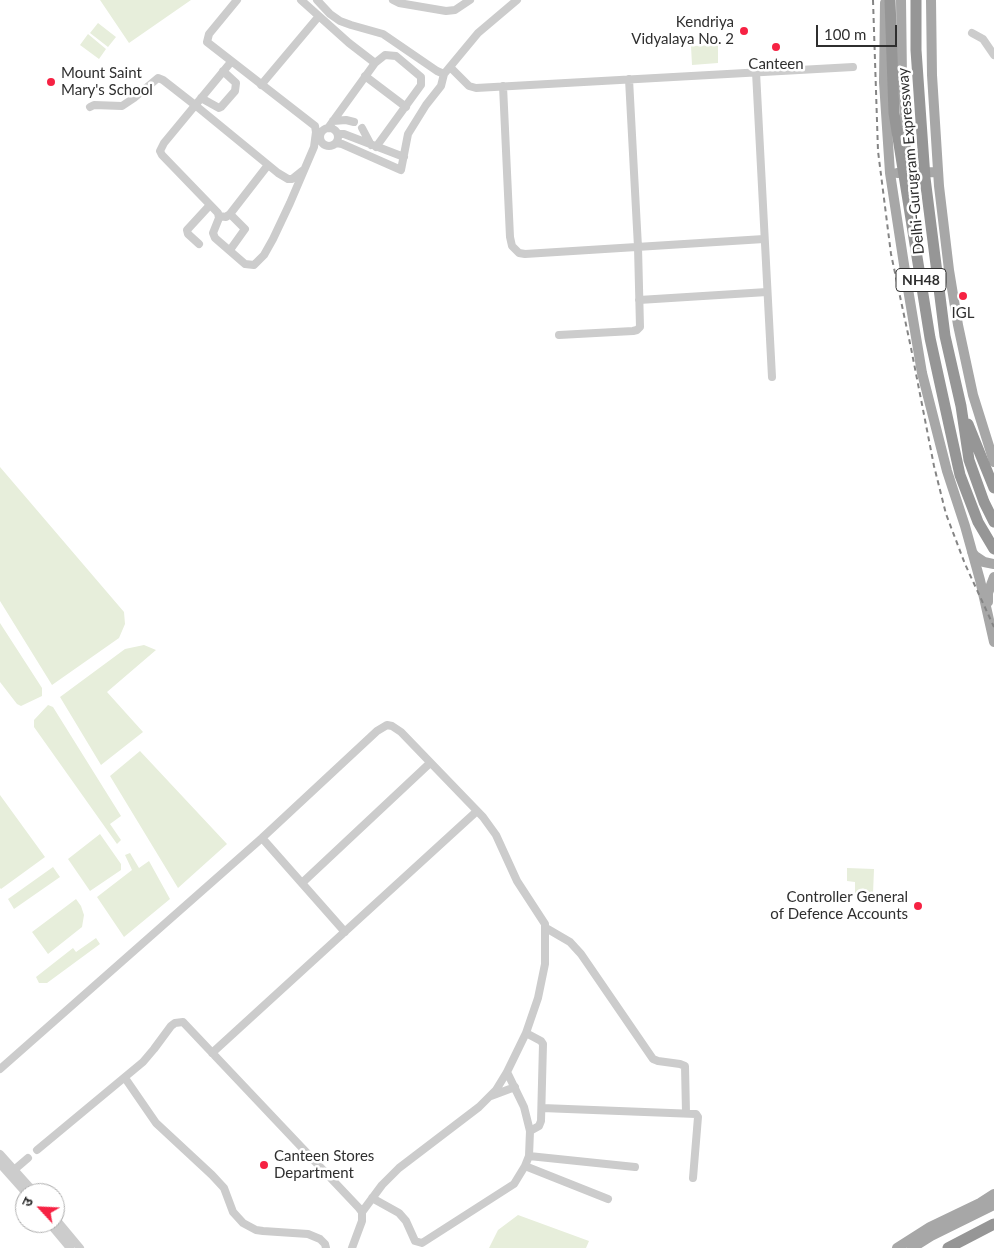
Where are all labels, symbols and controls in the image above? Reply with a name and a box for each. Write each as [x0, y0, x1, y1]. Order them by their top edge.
place label: Kendriya Vidyalaya No. 2 [631, 13, 734, 48]
scale bar [819, 15, 900, 47]
marker: Kendriya Vidyalaya No. 2 [738, 25, 750, 37]
text: 100 m [824, 25, 866, 43]
marker: Canteen [770, 41, 782, 53]
place label: Canteen [748, 55, 804, 73]
place label: Mount Saint Mary's School [61, 64, 153, 99]
street label: Delhi-Gurugram Expressway [894, 67, 928, 255]
marker: Mount Saint Mary's School [45, 76, 57, 88]
road number: NH48 [896, 268, 946, 292]
marker: IGL [957, 290, 969, 302]
place label: IGL [952, 304, 974, 322]
place label: Controller General of Defence Accounts [770, 888, 908, 923]
marker: Controller General of Defence Accounts [912, 900, 924, 912]
place label: Canteen Stores Department [274, 1147, 374, 1182]
marker: Canteen Stores Department [258, 1159, 270, 1171]
north arrow [15, 1183, 65, 1233]
text: उ [17, 1195, 36, 1209]

